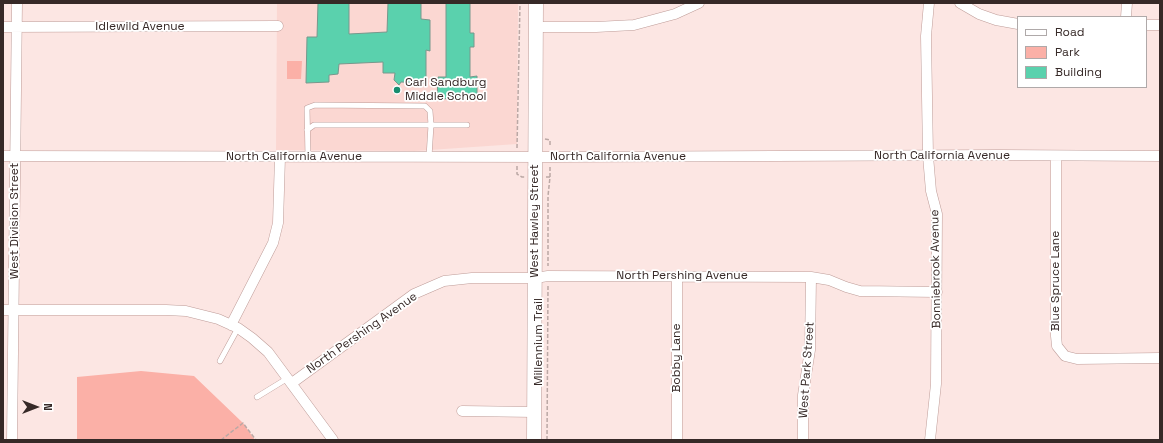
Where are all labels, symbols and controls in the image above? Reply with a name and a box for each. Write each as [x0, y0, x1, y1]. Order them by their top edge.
legend [1017, 16, 1147, 88]
street label: Idlewild Avenue [95, 20, 185, 34]
text: Road [1055, 24, 1084, 40]
text: Park [1055, 44, 1080, 60]
text: Building [1055, 64, 1102, 80]
place label: Carl Sandburg Middle School [405, 76, 487, 104]
marker: Carl Sandburg Middle School [392, 85, 402, 95]
street label: North California Avenue [874, 149, 1010, 163]
street label: North California Avenue [226, 150, 362, 164]
street label: North California Avenue [550, 150, 686, 164]
street label: West Division Street [8, 163, 22, 279]
street label: West Hawley Street [528, 164, 542, 278]
street label: Bonniebrook Avenue [928, 209, 944, 329]
street label: Blue Spruce Lane [1049, 231, 1063, 331]
street label: North Pershing Avenue [616, 269, 748, 283]
street label: North Pershing Avenue [304, 289, 420, 377]
street label: Millennium Trail [532, 298, 546, 386]
street label: West Park Street [796, 321, 818, 419]
street label: Bobby Lane [670, 323, 684, 393]
north arrow [16, 387, 56, 427]
text: N [41, 403, 55, 411]

